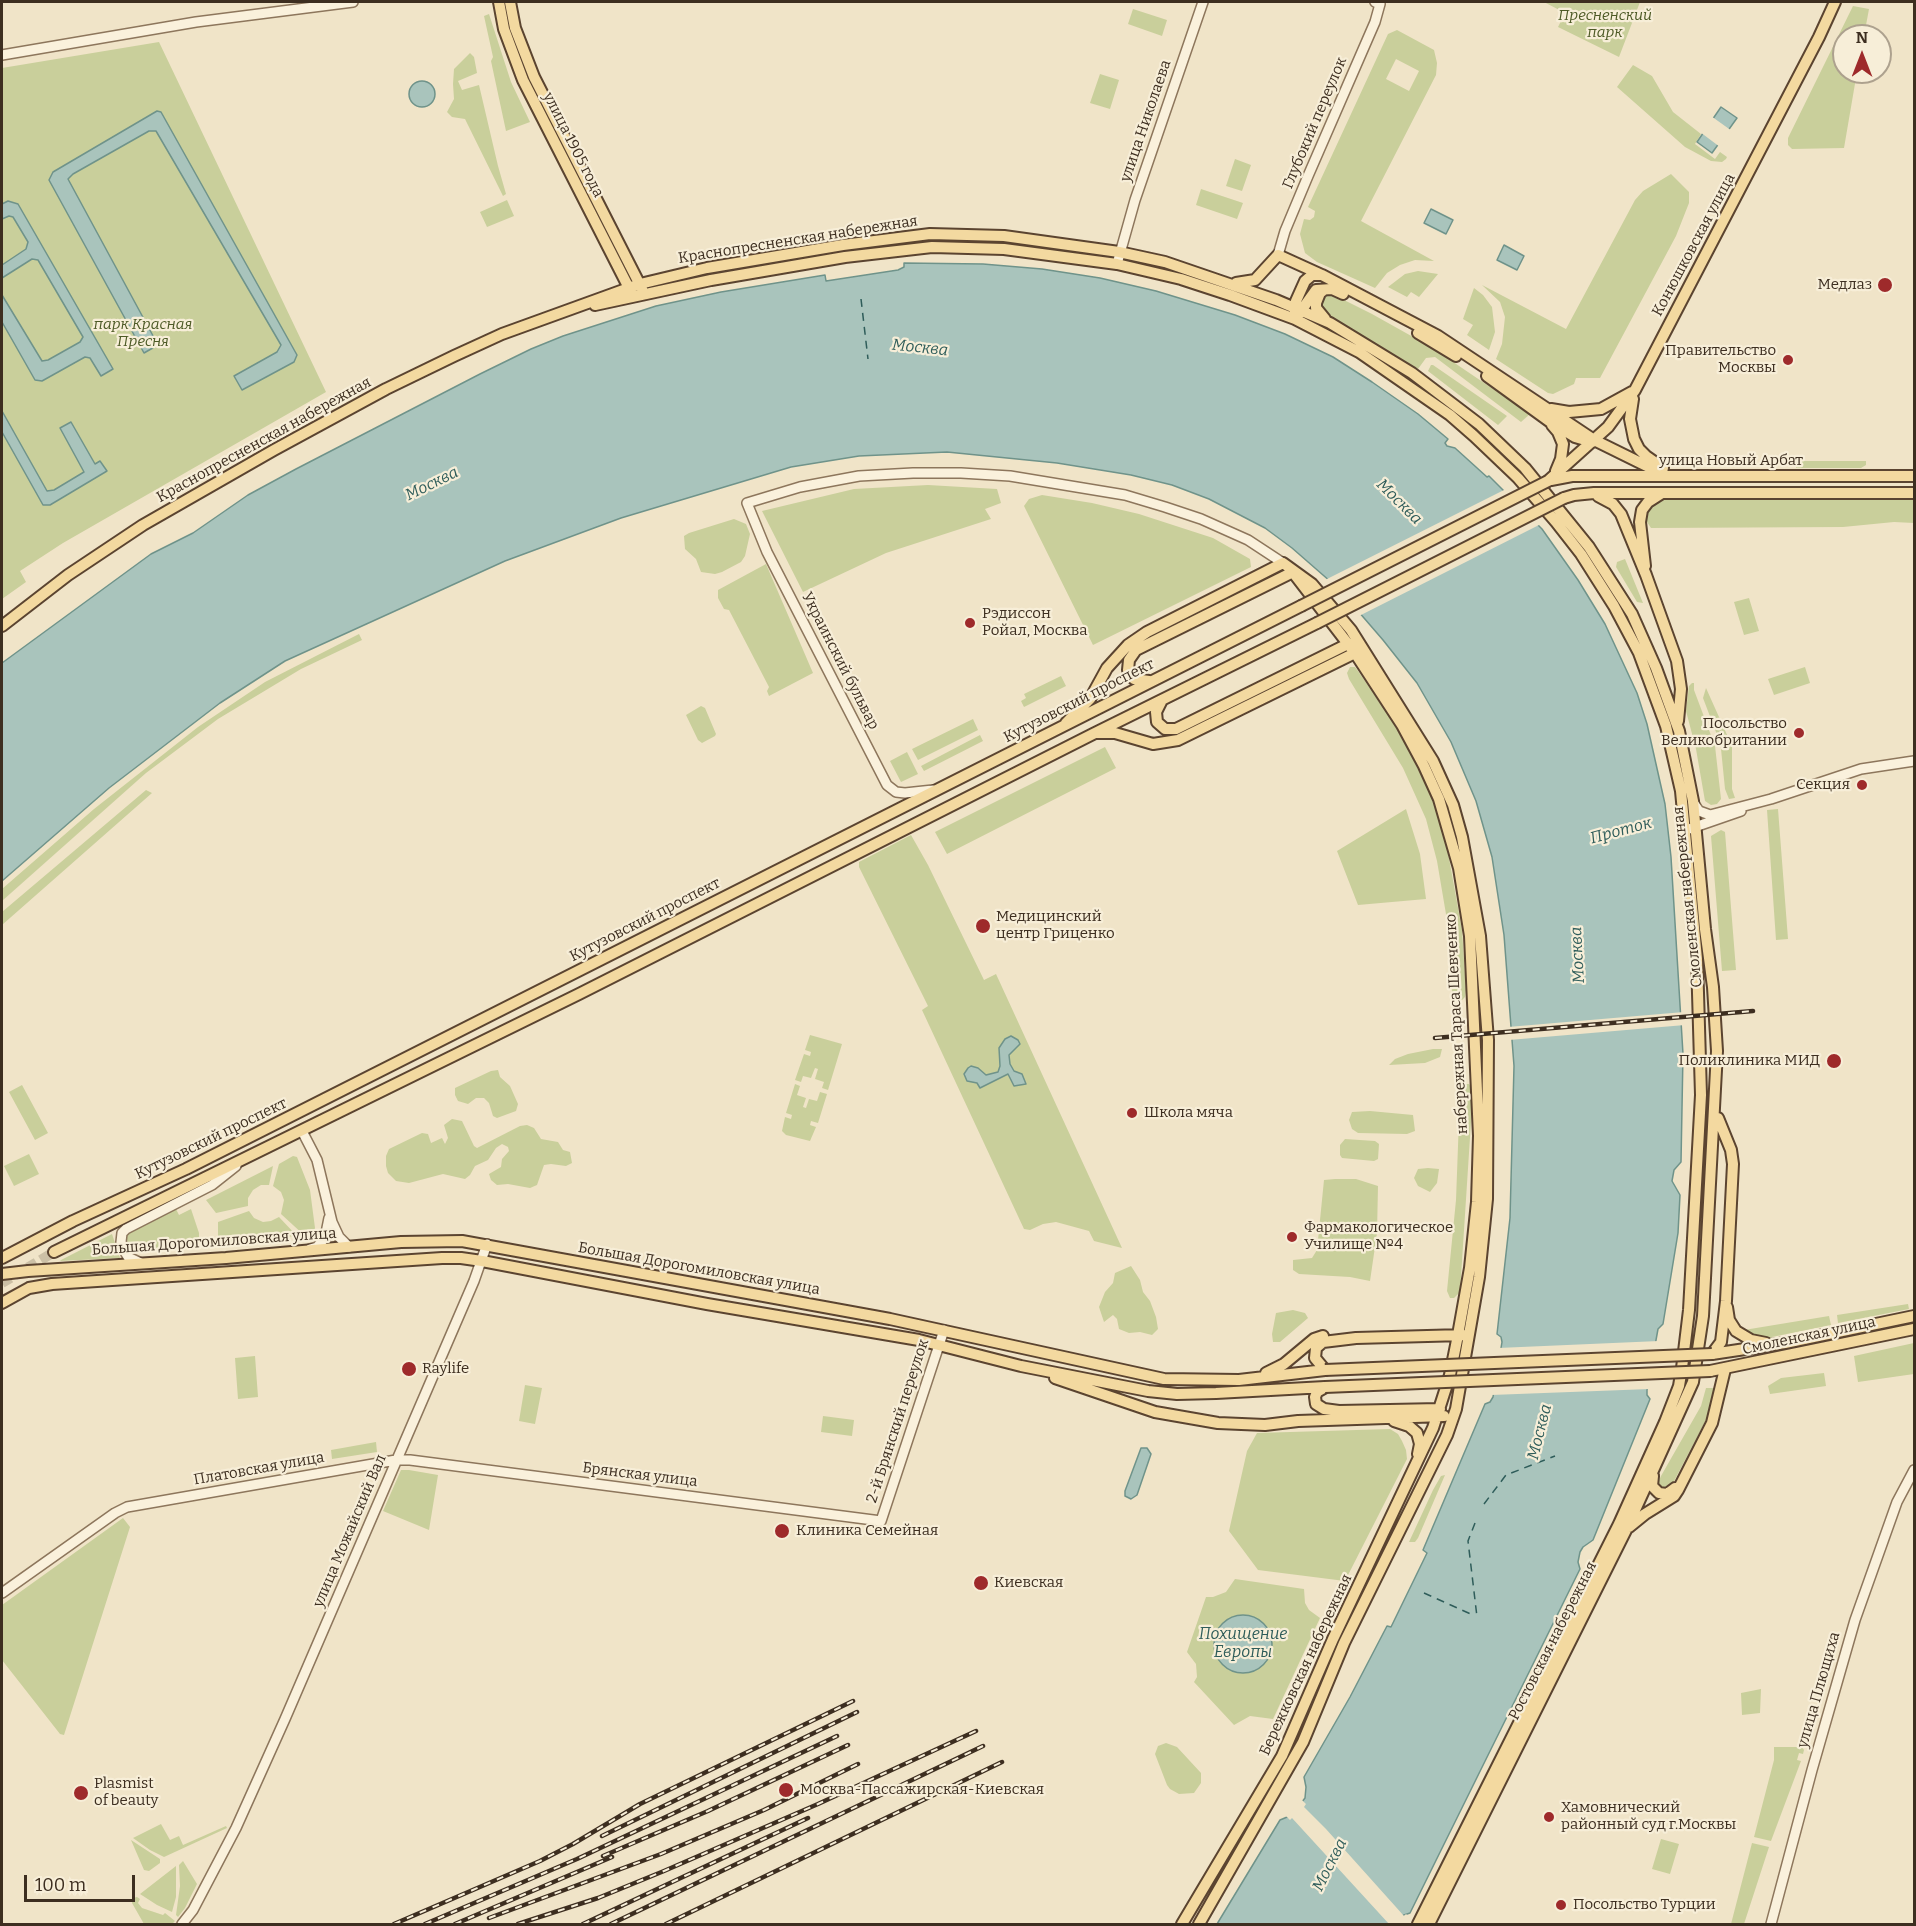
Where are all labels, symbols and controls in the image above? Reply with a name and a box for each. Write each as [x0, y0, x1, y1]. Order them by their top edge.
park label: Пресненский парк [1558, 7, 1652, 42]
north arrow [1832, 24, 1892, 84]
text: N [1856, 28, 1868, 47]
street label: Глубокий переулок [1279, 54, 1351, 192]
street label: улица Николаева [1117, 58, 1175, 184]
street label: улица 1905 года [539, 90, 607, 200]
street label: Конюшковская улица [1649, 171, 1739, 319]
street label: Краснопресненская набережная [677, 212, 919, 268]
place label: Медлаз [1818, 276, 1872, 294]
marker: Медлаз [1876, 276, 1894, 294]
park label: парк Красная Пресня [94, 316, 192, 351]
water label: Москва [891, 335, 949, 361]
place label: Правительство Москвы [1665, 342, 1776, 377]
marker: Правительство Москвы [1781, 353, 1795, 367]
street label: Краснопресненская набережная [154, 373, 374, 507]
street label: улица Новый Арбат [1659, 452, 1803, 470]
water label: Москва [402, 463, 462, 505]
water label: Москва [1372, 475, 1426, 529]
street label: Украинский бульвар [798, 589, 882, 733]
place label: Рэдиссон Ройал, Москва [982, 605, 1087, 640]
marker: Рэдиссон Ройал, Москва [963, 616, 977, 630]
street label: Кутузовский проспект [1001, 655, 1157, 747]
place label: Посольство Великобритании [1661, 715, 1787, 750]
marker: Посольство Великобритании [1792, 726, 1806, 740]
place label: Секция [1796, 776, 1850, 794]
marker: Секция [1855, 778, 1869, 792]
street label: Смоленская набережная [1670, 805, 1706, 989]
water label: Проток [1588, 814, 1654, 848]
street label: Кутузовский проспект [567, 874, 723, 966]
place label: Медицинский центр Гриценко [996, 908, 1115, 943]
street label: набережная Тараса Шевченко [1442, 913, 1472, 1135]
marker: Медицинский центр Гриценко [974, 917, 992, 935]
water label: Москва [1567, 926, 1589, 984]
place label: Поликлиника МИД [1679, 1052, 1820, 1070]
marker: Поликлиника МИД [1825, 1052, 1843, 1070]
street label: Кутузовский проспект [132, 1094, 290, 1184]
place label: Школа мяча [1144, 1104, 1233, 1122]
marker: Школа мяча [1125, 1106, 1139, 1120]
place label: Фармакологическое Училище №4 [1304, 1219, 1453, 1254]
street label: Большая Дорогомиловская улица [91, 1224, 337, 1260]
marker: Фармакологическое Училище №4 [1285, 1230, 1299, 1244]
street label: Большая Дорогомиловская улица [577, 1239, 821, 1299]
street label: Смоленская улица [1741, 1313, 1877, 1359]
street label: 2-й Брянский переулок [863, 1337, 933, 1505]
marker: Raylife [400, 1360, 418, 1378]
place label: Raylife [422, 1360, 469, 1378]
water label: Москва [1524, 1402, 1556, 1462]
street label: Платовская улица [192, 1449, 326, 1489]
street label: улица Можайский Вал [310, 1452, 390, 1610]
street label: Брянская улица [581, 1459, 699, 1491]
marker: Клиника Семейная [773, 1522, 791, 1540]
place label: Клиника Семейная [796, 1522, 938, 1540]
street label: Ростовская набережная [1505, 1559, 1601, 1723]
street label: Бережковская набережная [1256, 1571, 1356, 1759]
marker: Киевская [972, 1574, 990, 1592]
place label: Киевская [994, 1574, 1063, 1592]
water label: Похищение Европы [1199, 1625, 1287, 1663]
street label: улица Плющиха [1794, 1630, 1844, 1750]
place label: Plasmist of beauty [94, 1775, 158, 1810]
marker: Москва-Пассажирская-Киевская [777, 1781, 795, 1799]
place label: Москва-Пассажирская-Киевская [800, 1781, 1044, 1799]
marker: Plasmist of beauty [72, 1784, 90, 1802]
place label: Хамовнический районный суд г.Москвы [1561, 1799, 1736, 1834]
marker: Хамовнический районный суд г.Москвы [1542, 1810, 1556, 1824]
water label: Москва [1309, 1835, 1351, 1895]
scale bar [27, 1863, 138, 1901]
text: 100 m [35, 1874, 86, 1896]
place label: Посольство Турции [1573, 1896, 1716, 1914]
marker: Посольство Турции [1554, 1898, 1568, 1912]

